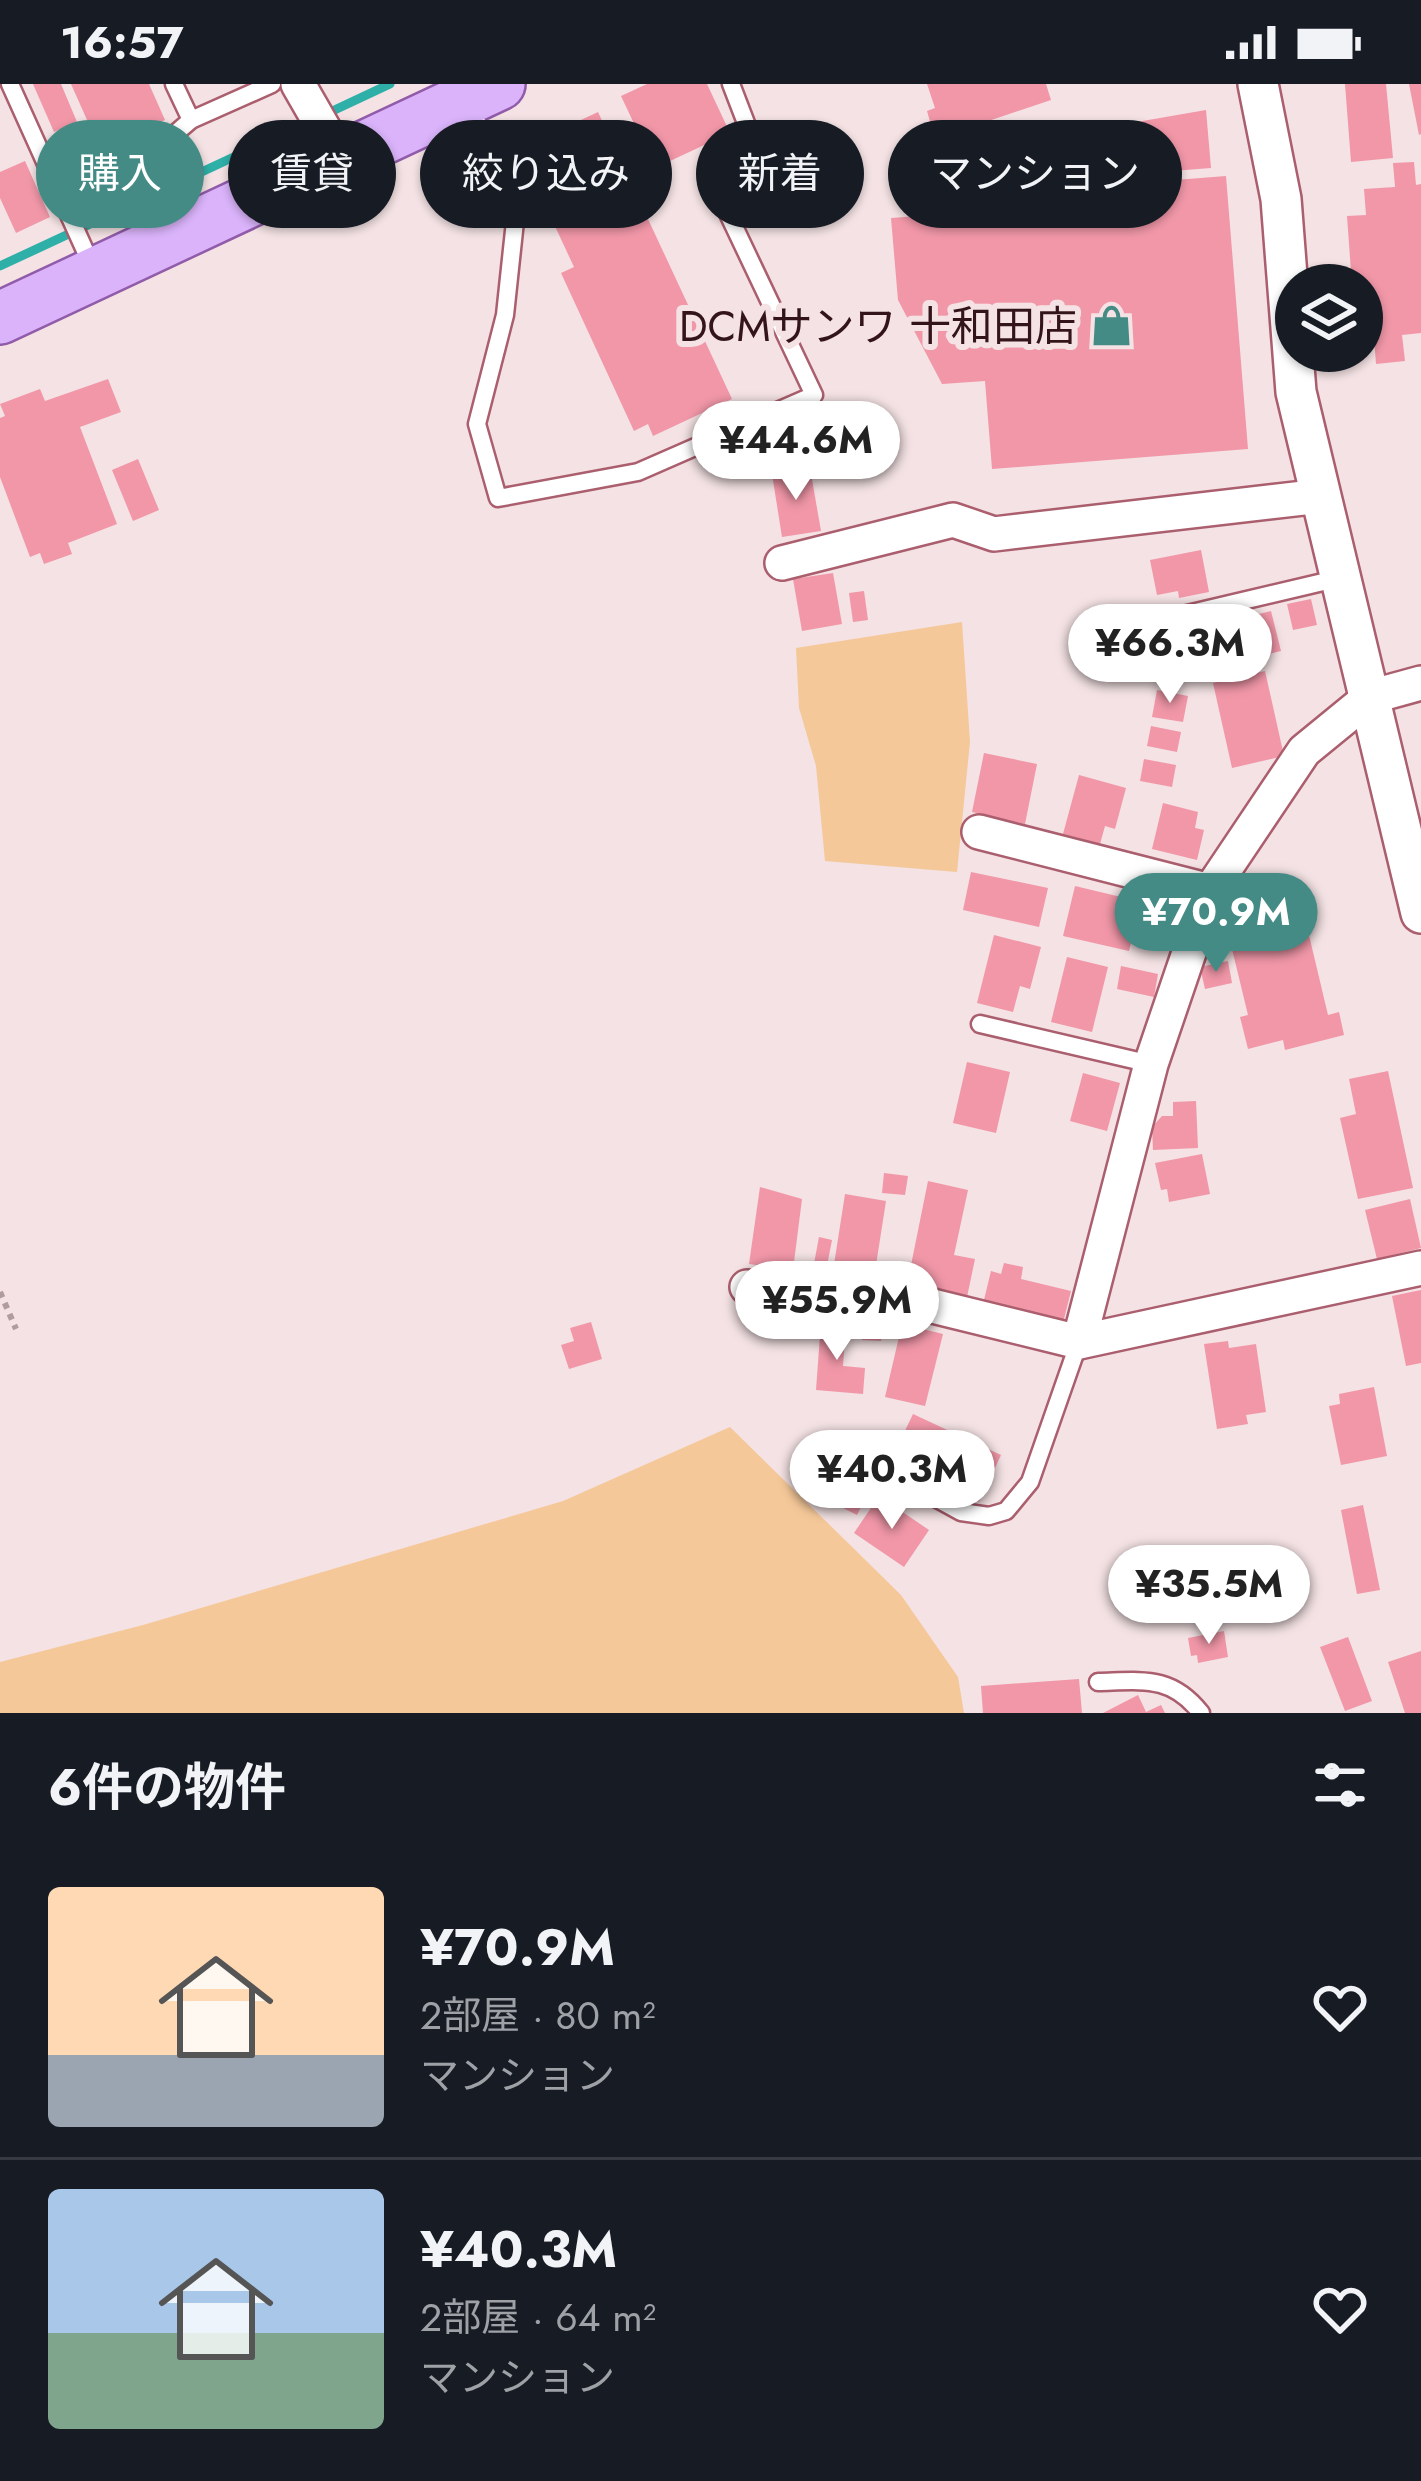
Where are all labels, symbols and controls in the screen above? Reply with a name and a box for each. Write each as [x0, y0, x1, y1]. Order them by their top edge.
text: 16:57 [60, 10, 184, 75]
chip: 購入 [36, 120, 204, 228]
chip: 賃貸 [228, 120, 396, 228]
chip: 絞り込み [420, 120, 672, 228]
chip: 新着 [696, 120, 864, 228]
chip: マンション [888, 120, 1182, 228]
map controls [1275, 264, 1383, 372]
button: layers [1275, 264, 1383, 372]
place label: DCMサンワ 十和田店 [679, 296, 1077, 357]
shop icon: DCMサンワ 十和田店 [1088, 303, 1134, 349]
pin: ¥44.6M [698, 401, 894, 503]
text: ¥44.6M [719, 411, 873, 468]
pin: ¥66.3M [1072, 604, 1268, 706]
text: ¥66.3M [1095, 614, 1245, 671]
pin: ¥70.9M [1118, 873, 1314, 975]
text: ¥70.9M [1142, 883, 1290, 940]
pin: ¥55.9M [739, 1261, 935, 1363]
text: ¥55.9M [762, 1271, 912, 1328]
pin: ¥40.3M [794, 1430, 990, 1532]
text: ¥40.3M [817, 1440, 967, 1497]
pin: ¥35.5M [1111, 1545, 1307, 1647]
text: ¥35.5M [1135, 1555, 1283, 1612]
text: 6件の物件 [48, 1750, 286, 1824]
icon: filters [1307, 1752, 1373, 1818]
text: ¥70.9M [420, 1910, 615, 1984]
icon: home [144, 1935, 288, 2079]
icon: heart [1307, 1974, 1373, 2040]
text: 2部屋 · 80 m² [420, 1987, 656, 2044]
text: マンション [420, 2047, 615, 2104]
text: ¥40.3M [420, 2212, 617, 2286]
icon: home [144, 2237, 288, 2381]
icon: heart [1307, 2276, 1373, 2342]
text: 2部屋 · 64 m² [420, 2289, 656, 2346]
text: マンション [420, 2349, 615, 2406]

